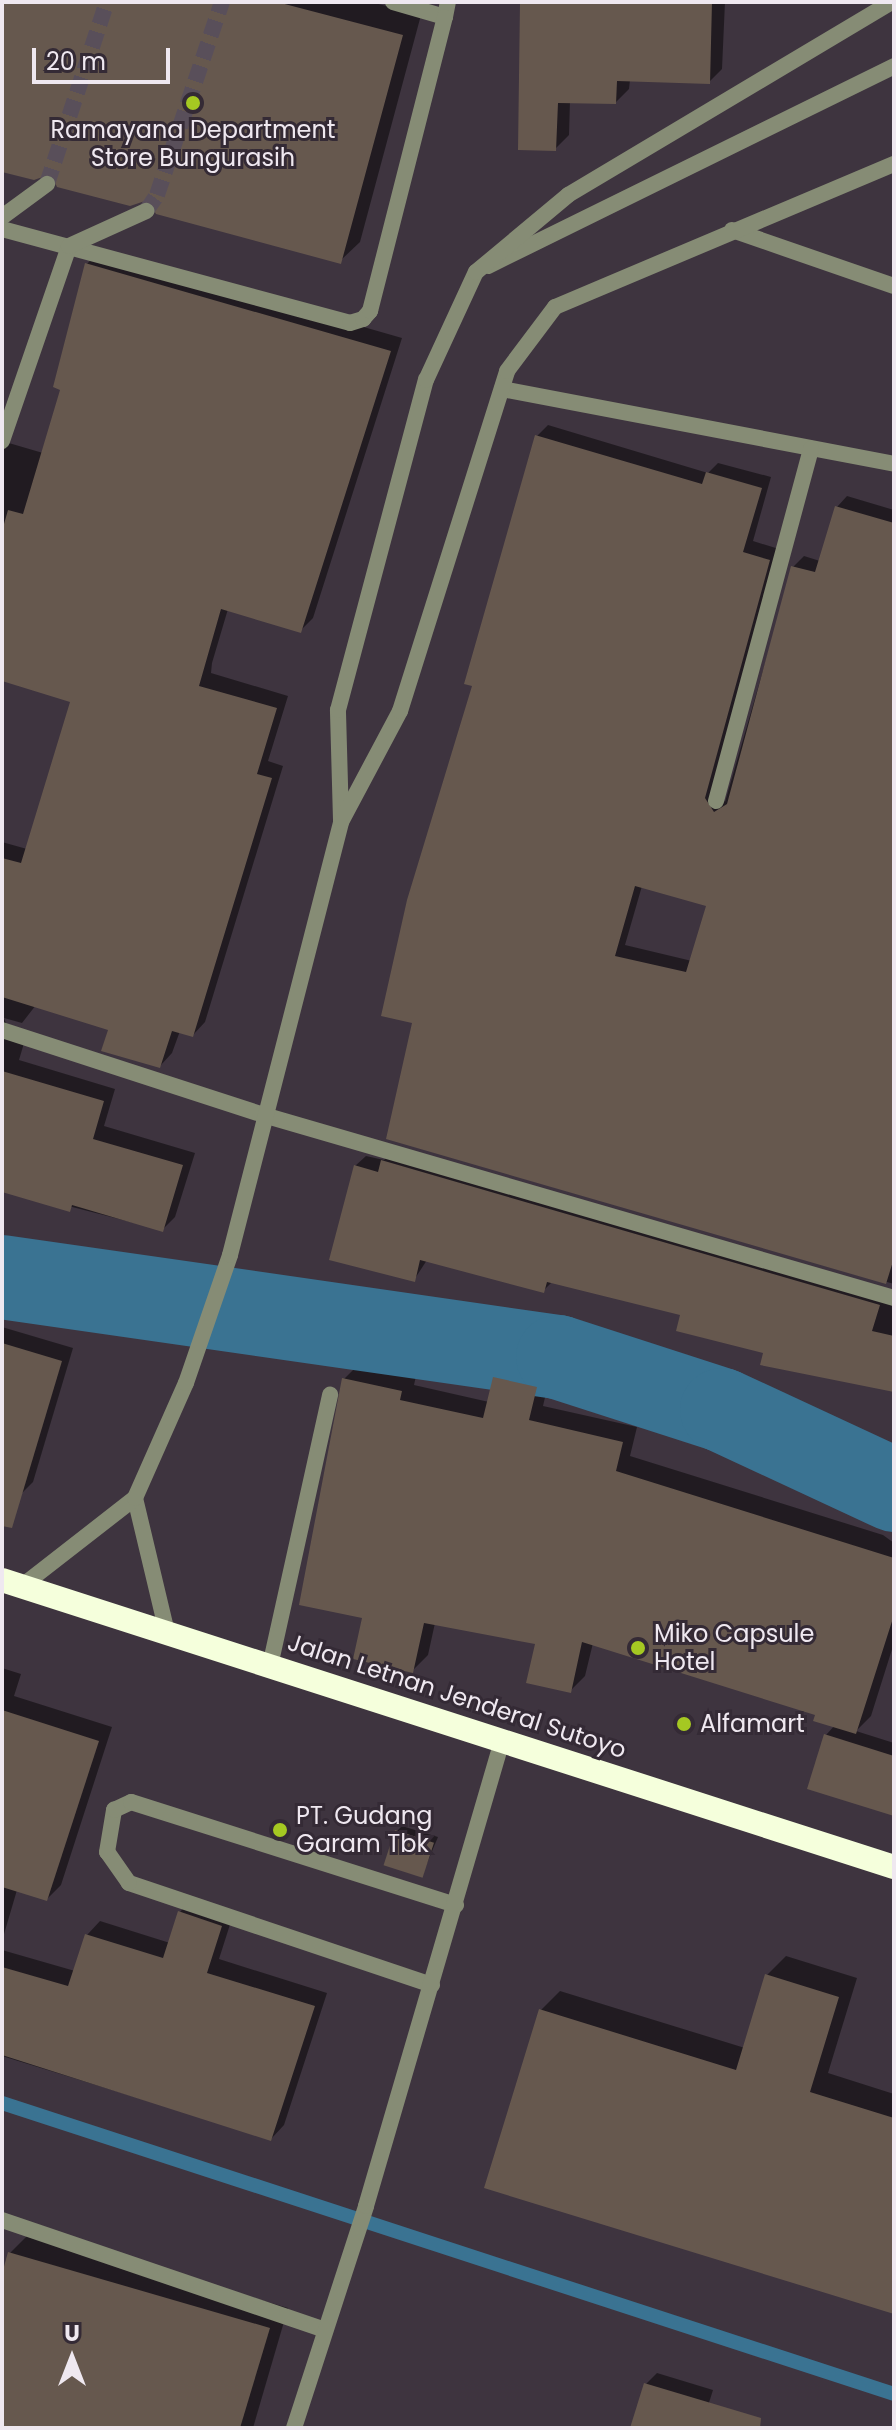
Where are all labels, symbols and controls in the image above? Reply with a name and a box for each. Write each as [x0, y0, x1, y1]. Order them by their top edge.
scale bar [36, 32, 174, 82]
text: 20 m [46, 45, 106, 78]
marker: Ramayana Department Store Bungurasih [184, 94, 202, 112]
place label: Ramayana Department Store Bungurasih [50, 116, 336, 172]
place label: Miko Capsule Hotel [654, 1620, 814, 1676]
street label: Jalan Letnan Jenderal Sutoyo [284, 1628, 630, 1764]
marker: Miko Capsule Hotel [629, 1639, 647, 1657]
place label: Alfamart [700, 1710, 805, 1738]
marker: Alfamart [675, 1715, 693, 1733]
place label: PT. Gudang Garam Tbk [296, 1802, 432, 1858]
marker: PT. Gudang Garam Tbk [271, 1821, 289, 1839]
north arrow [32, 2318, 112, 2398]
text: U [64, 2318, 80, 2349]

